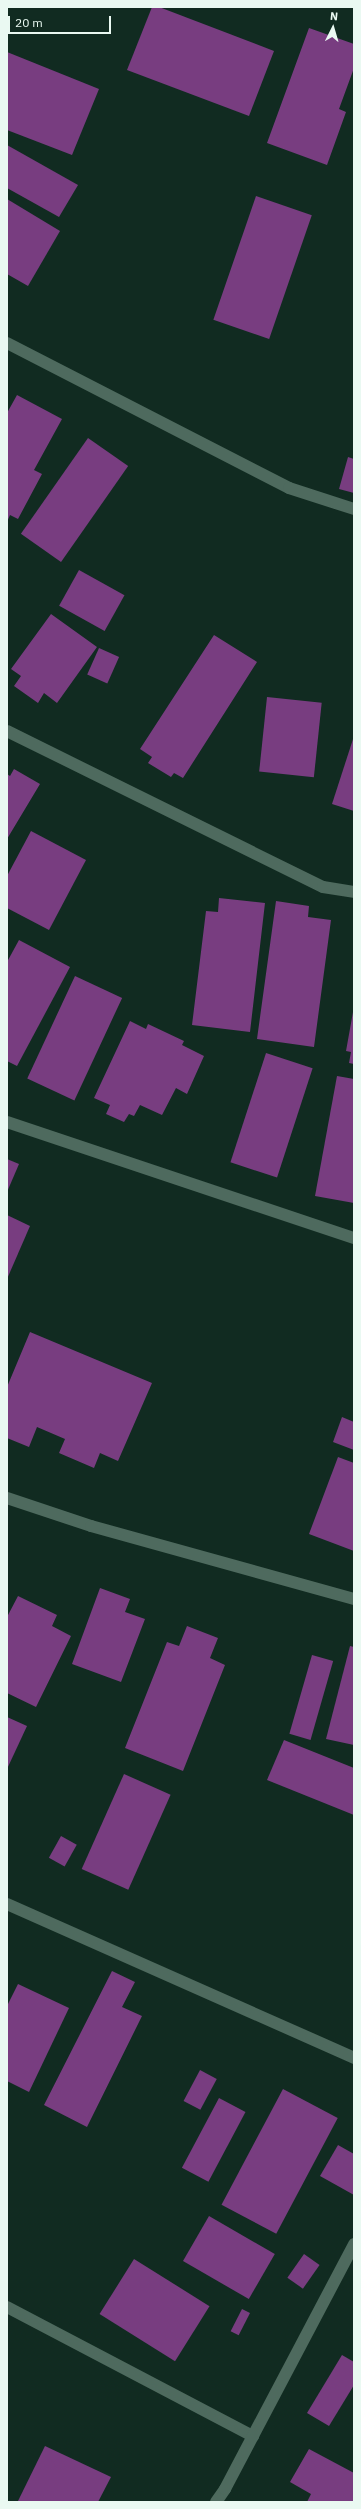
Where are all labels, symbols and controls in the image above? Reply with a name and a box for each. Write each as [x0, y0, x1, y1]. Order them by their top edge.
scale bar [10, 8, 113, 34]
north arrow [313, 8, 353, 48]
text: N [329, 9, 339, 23]
text: 20 m [15, 15, 43, 30]

